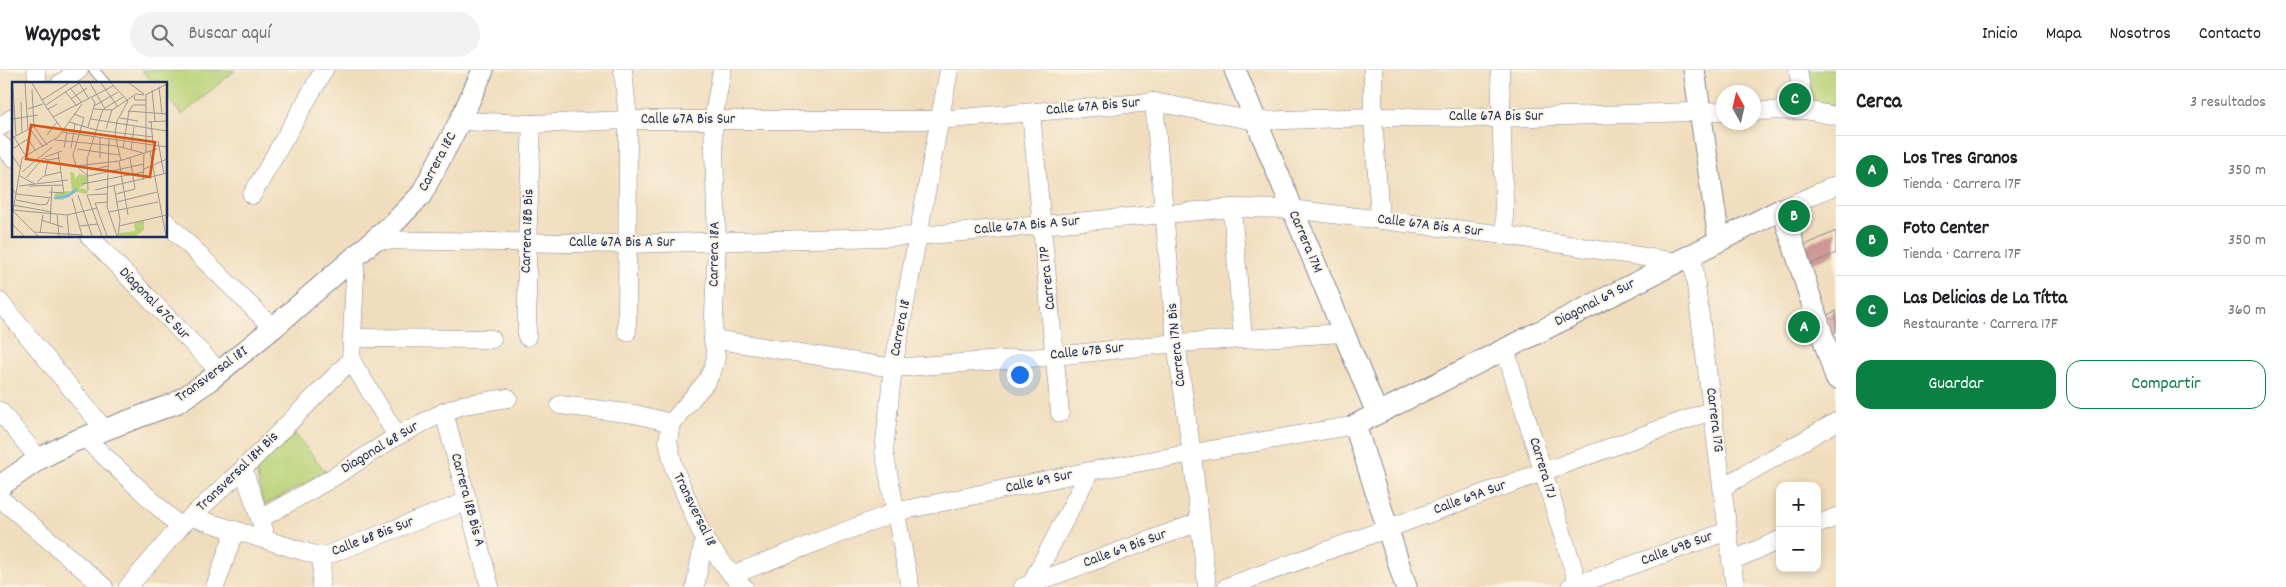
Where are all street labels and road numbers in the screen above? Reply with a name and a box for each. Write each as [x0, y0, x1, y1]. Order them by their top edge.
street label: Calle 67A Bis Sur [1045, 92, 1142, 122]
street label: Calle 67A Bis Sur [1449, 106, 1544, 128]
street label: Calle 67A Bis Sur [641, 109, 736, 131]
street label: Carrera 18C [413, 128, 463, 196]
street label: Carrera 18B Bis [516, 189, 540, 273]
street label: Carrera 17M [1282, 207, 1328, 277]
street label: Calle 67A Bis A Sur [1376, 209, 1484, 243]
street label: Calle 67A Bis A Sur [973, 210, 1081, 242]
street label: Carrera 18A [703, 221, 727, 287]
street label: Calle 67A Bis A Sur [569, 232, 676, 254]
street label: Carrera 17P [1034, 245, 1062, 311]
street label: Diagonal 67C Sur [113, 262, 195, 346]
street label: Diagonal 69 Sur [1551, 273, 1640, 333]
street label: Carrera 18 [885, 298, 917, 358]
street label: Carrera 17N Bis [1162, 302, 1192, 388]
street label: Calle 67B Sur [1049, 337, 1125, 367]
street label: Transversal 18I [171, 341, 253, 409]
street label: Carrera 17G [1699, 386, 1729, 454]
street label: Diagonal 68 Sur [337, 416, 423, 480]
street label: Transversal 18H Bis [192, 427, 284, 517]
street label: Carrera 17J [1522, 435, 1562, 501]
street label: Carrera 18B Bis A [444, 451, 490, 549]
street label: Calle 69 Sur [1003, 464, 1075, 500]
street label: Transversal 18 [667, 469, 721, 551]
street label: Calle 69A Sur [1430, 475, 1510, 521]
street label: Calle 68 Bis Sur [329, 511, 418, 563]
street label: Calle 69 Bis Sur [1080, 524, 1170, 574]
street label: Calle 69B Sur [1638, 526, 1716, 572]

